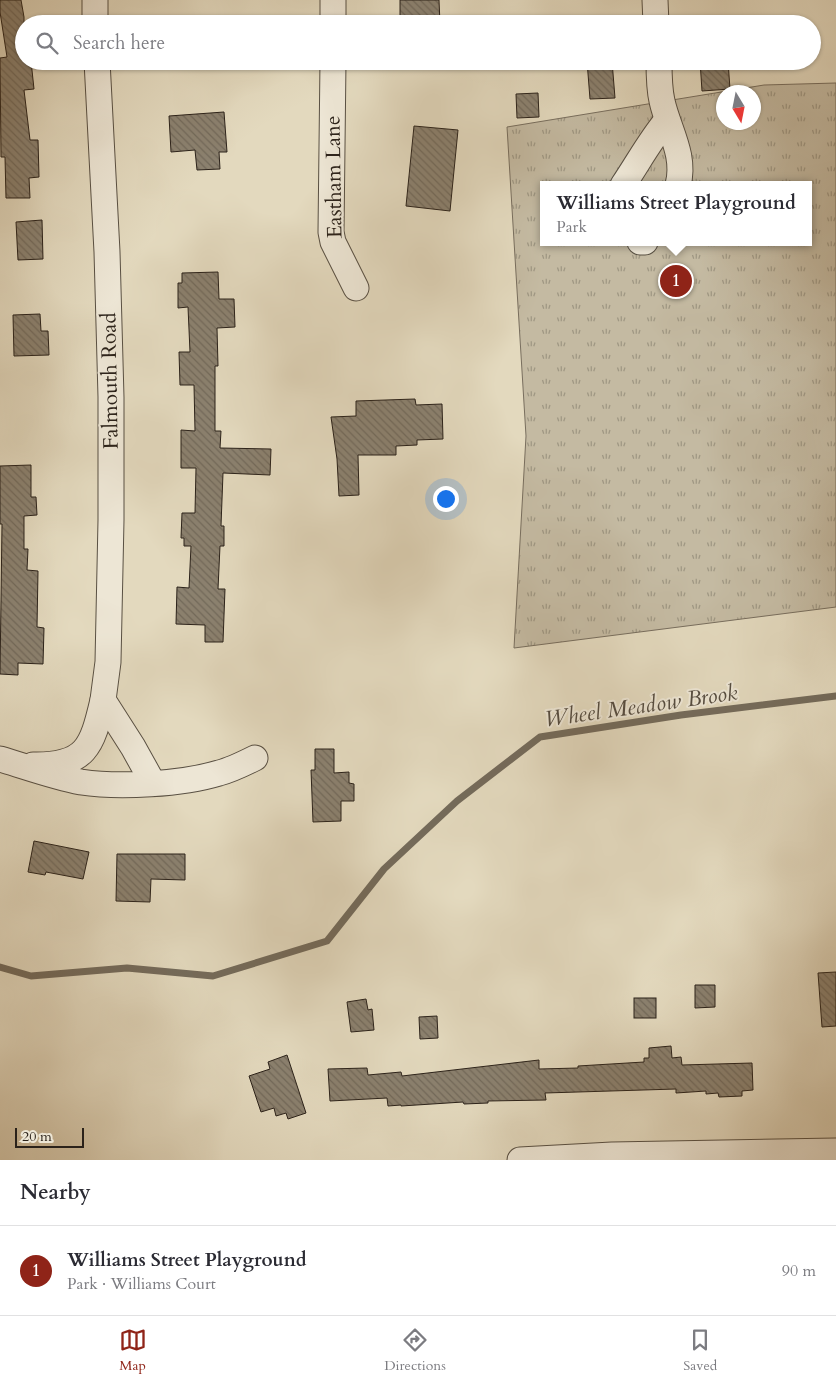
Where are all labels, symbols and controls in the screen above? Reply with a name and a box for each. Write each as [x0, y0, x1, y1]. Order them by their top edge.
search box [15, 15, 821, 70]
icon: search [33, 29, 61, 57]
text: Search here [73, 30, 165, 56]
north arrow [716, 85, 761, 130]
street label: Eastham Lane [318, 115, 350, 239]
popup [540, 181, 812, 246]
text: Williams Street Playground [556, 190, 796, 216]
text: Park [556, 216, 587, 238]
pin: 1 [660, 262, 692, 300]
street label: Falmouth Road [94, 312, 126, 450]
your location [433, 486, 459, 512]
water label: Wheel Meadow Brook [543, 678, 740, 734]
scale bar [15, 1125, 84, 1148]
text: 20 m [22, 1127, 52, 1146]
text: Nearby [20, 1178, 91, 1207]
text: Williams Street Playground [67, 1247, 307, 1273]
text: 1 [32, 1260, 40, 1282]
text: 90 m [782, 1260, 816, 1282]
text: Park · Williams Court [67, 1273, 216, 1295]
tab: Map [119, 1326, 147, 1375]
tab: Directions [384, 1326, 446, 1375]
tab: Saved [683, 1326, 717, 1375]

